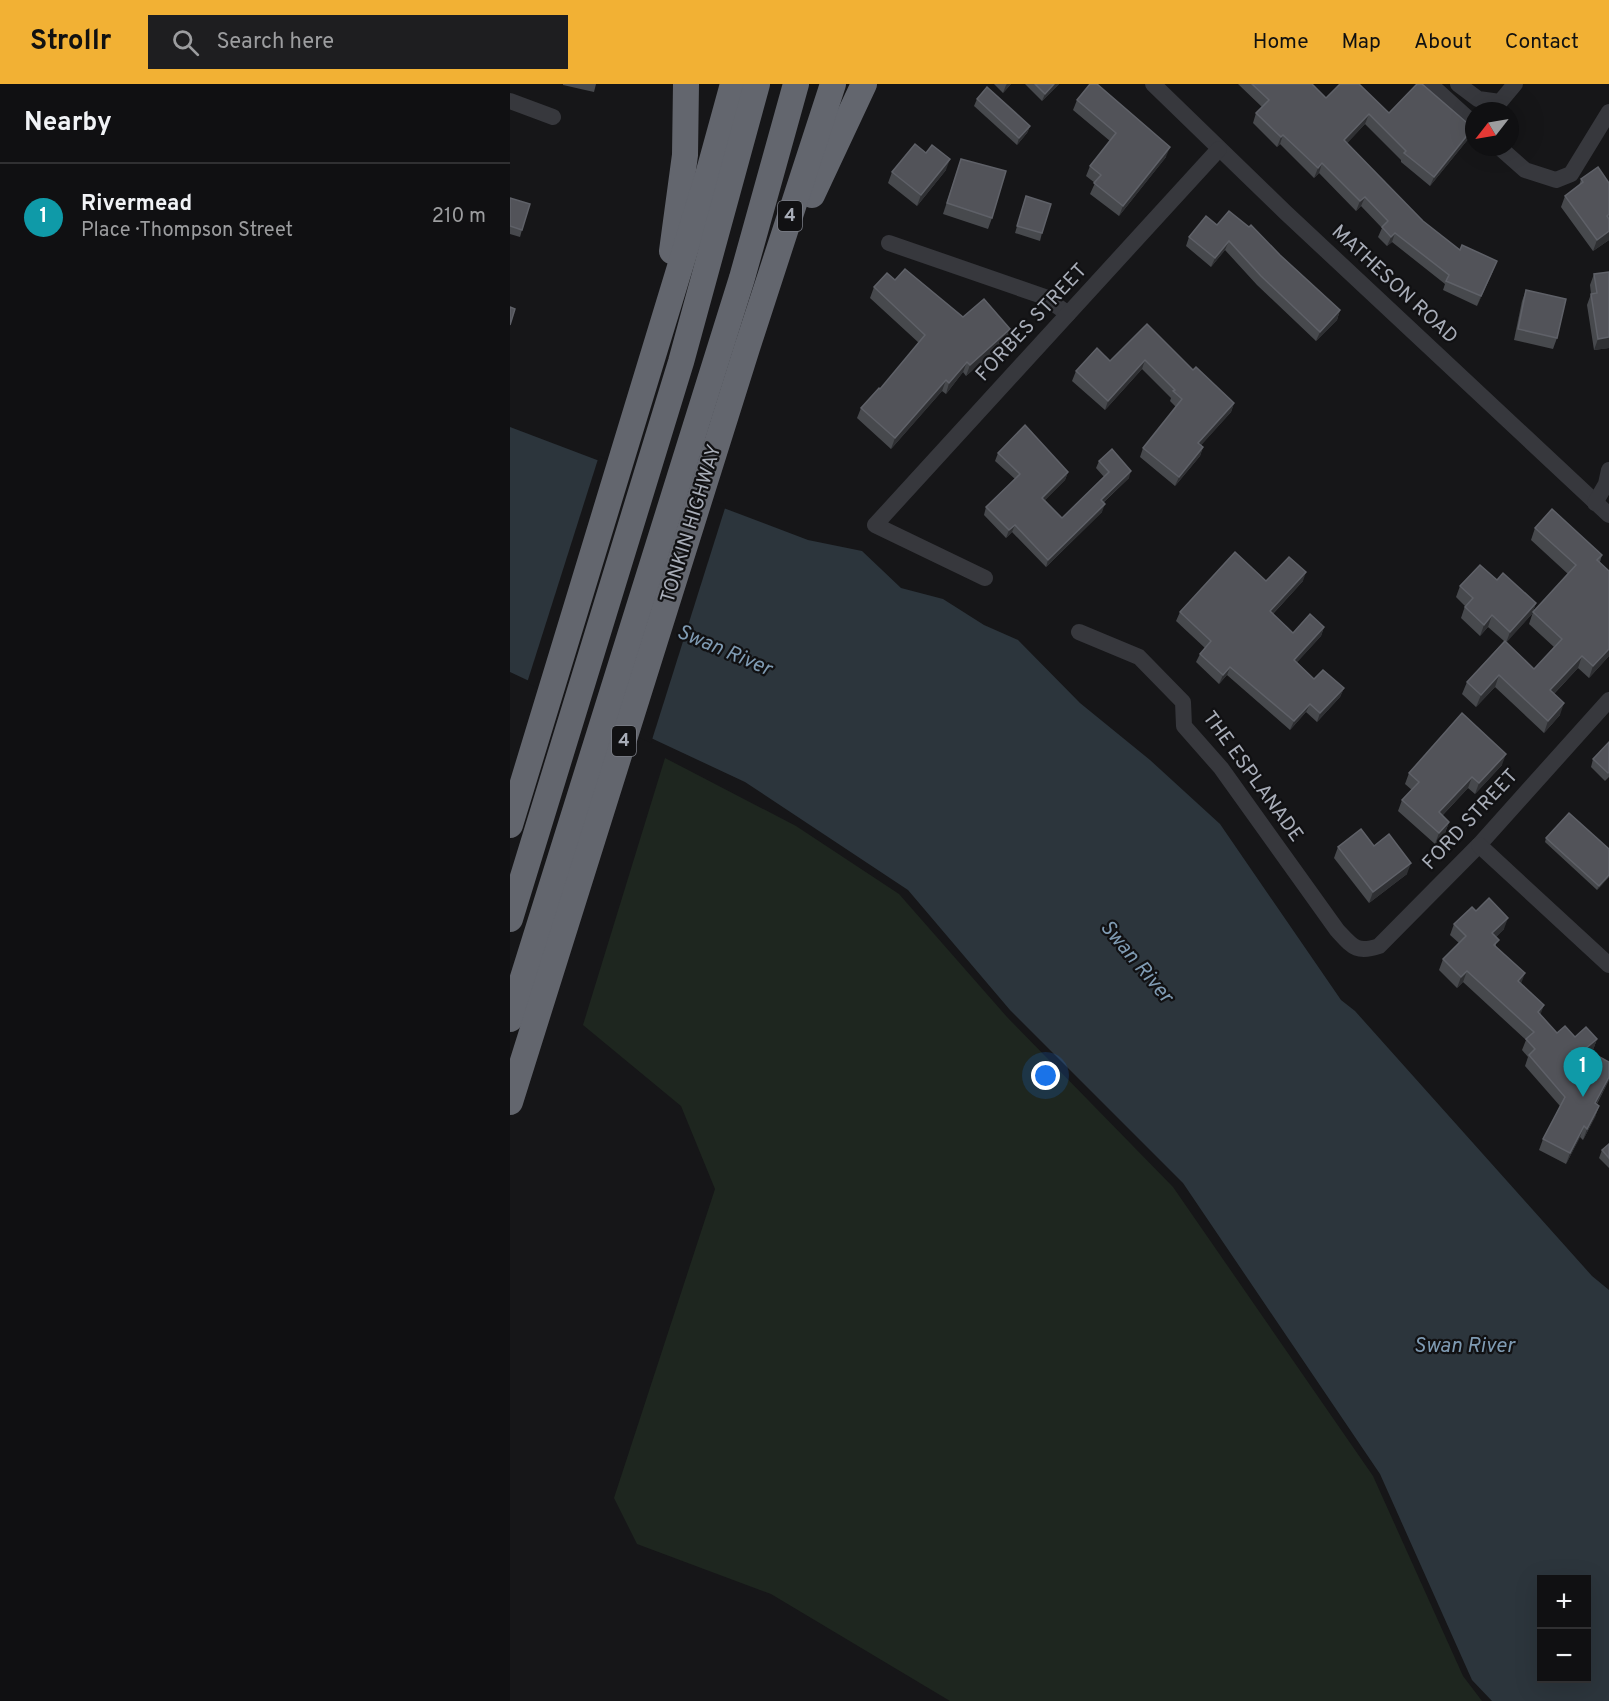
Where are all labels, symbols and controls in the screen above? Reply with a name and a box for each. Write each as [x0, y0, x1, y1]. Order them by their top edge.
search box [148, 15, 568, 69]
text: Strollr [30, 24, 112, 60]
icon: search [169, 26, 202, 59]
text: Search here [217, 29, 334, 56]
text: Home [1253, 29, 1309, 56]
text: Map [1342, 29, 1381, 56]
text: About [1414, 29, 1472, 56]
text: Contact [1505, 29, 1579, 56]
north arrow [1465, 102, 1519, 156]
text: Nearby [24, 107, 112, 140]
text: Rivermead [81, 191, 192, 218]
road number: 4 [778, 201, 802, 231]
text: 1 [40, 204, 48, 230]
text: 210 m [432, 204, 486, 230]
text: Place · Thompson Street [81, 218, 293, 244]
street label: MATHESON ROAD [1325, 220, 1463, 350]
street label: FORBES STREET [970, 258, 1094, 388]
street label: TONKIN HIGHWAY [656, 441, 729, 607]
water label: Swan River [672, 619, 778, 684]
street label: THE ESPLANADE [1196, 706, 1308, 848]
road number: 4 [612, 726, 636, 756]
street label: FORD STREET [1417, 764, 1525, 876]
water label: Swan River [1093, 915, 1180, 1011]
pin: 1 [1564, 1048, 1602, 1097]
your location [1031, 1061, 1060, 1090]
water label: Swan River [1414, 1333, 1516, 1360]
map controls [1537, 1575, 1591, 1683]
button: + [1537, 1575, 1591, 1629]
button: − [1537, 1629, 1591, 1683]

